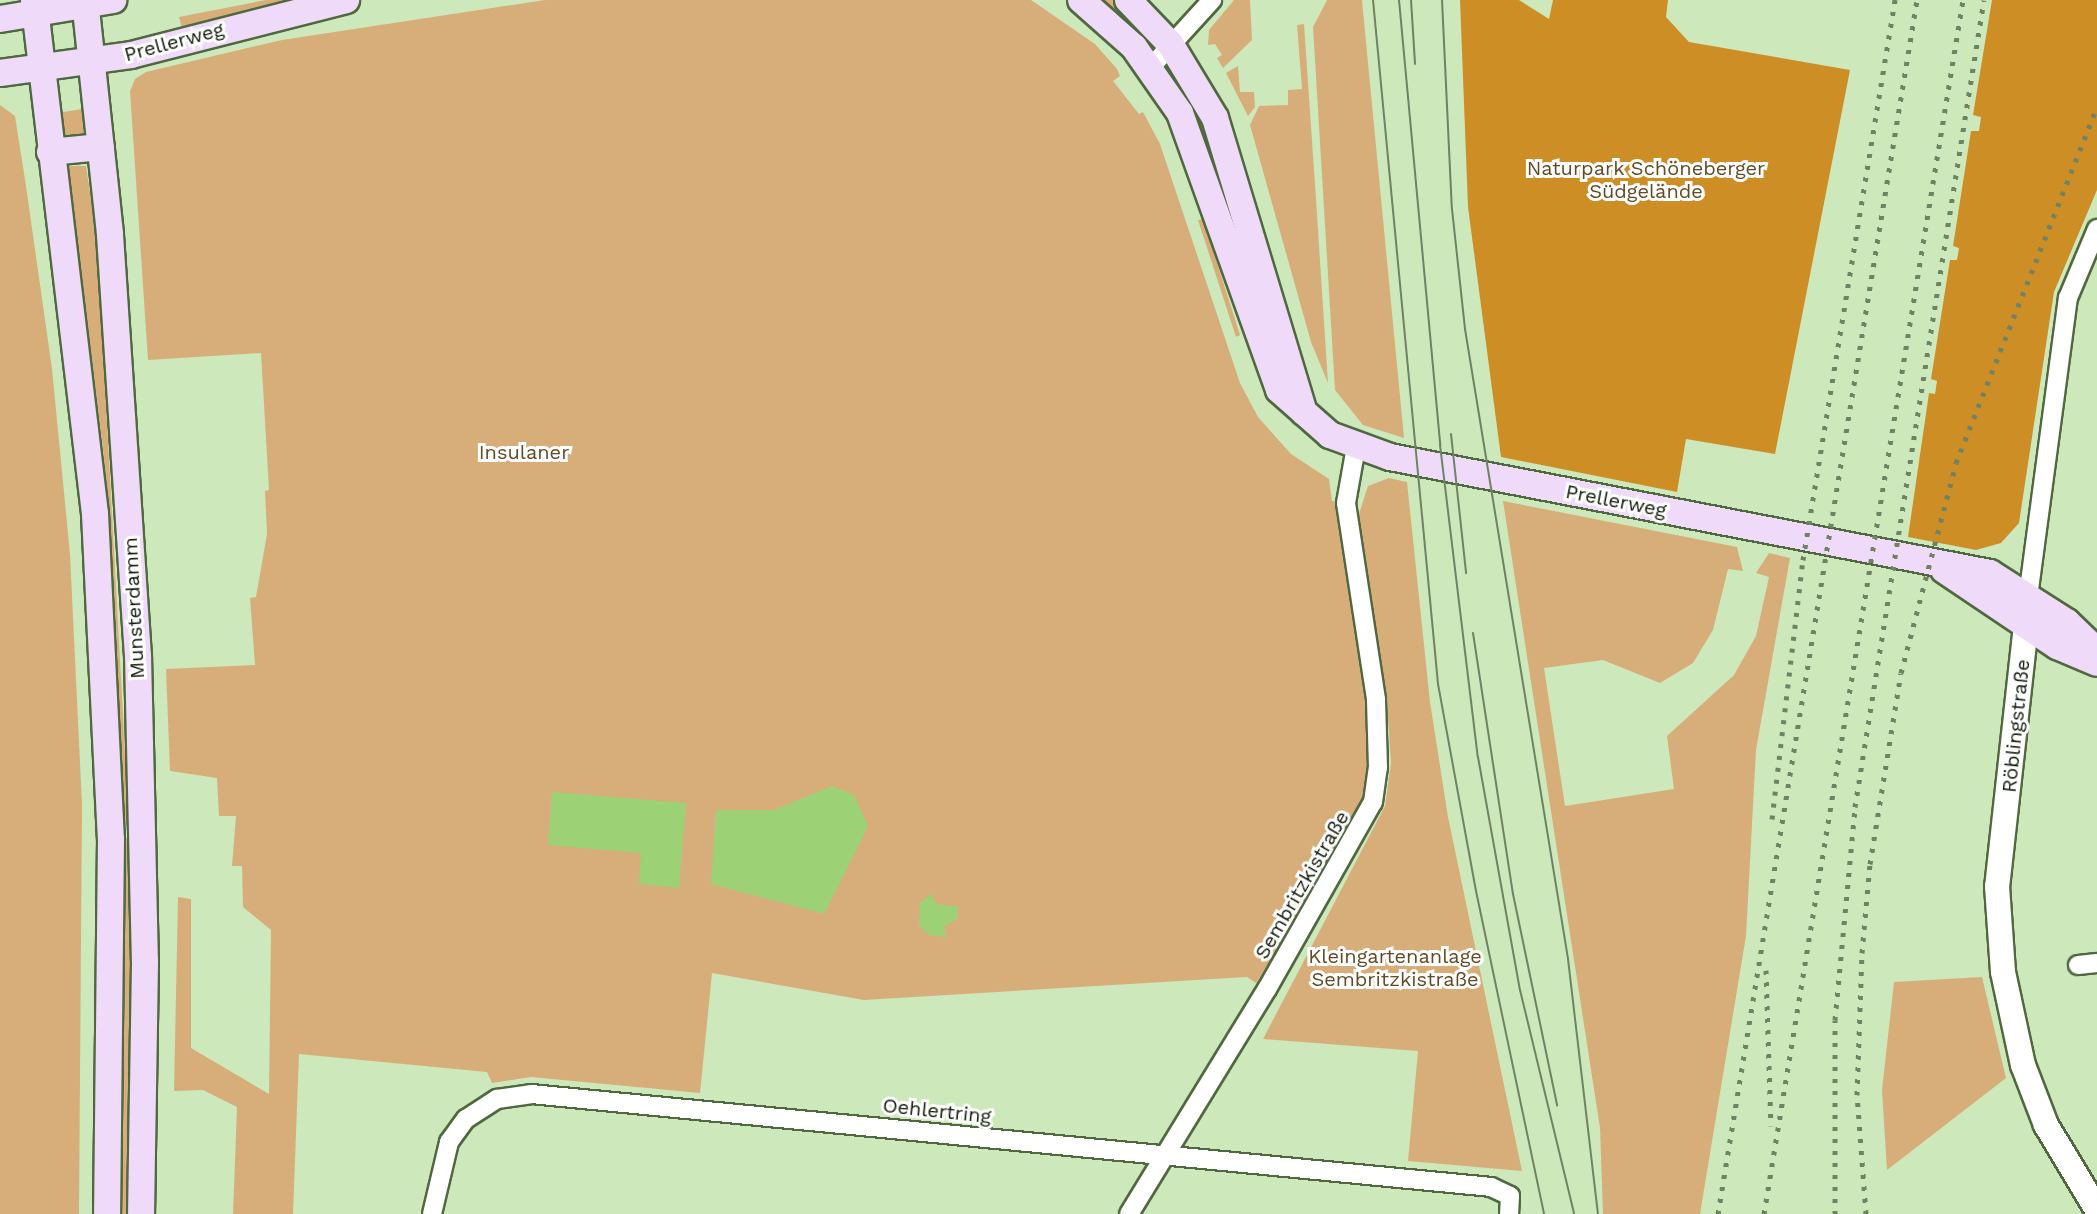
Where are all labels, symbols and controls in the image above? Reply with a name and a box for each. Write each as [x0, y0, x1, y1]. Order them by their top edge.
street label: Prellerweg [122, 17, 226, 67]
park label: Naturpark Schöneberger Südgelände [1527, 156, 1765, 203]
park label: Insulaner [479, 440, 569, 464]
street label: Prellerweg [1564, 479, 1668, 523]
street label: Munsterdamm [118, 537, 150, 679]
street label: Röblingstraße [1997, 658, 2035, 794]
street label: Sembritzkistraße [1250, 807, 1354, 963]
park label: Kleingartenanlage Sembritzkistraße [1308, 945, 1482, 992]
street label: Oehlertring [882, 1093, 992, 1129]

